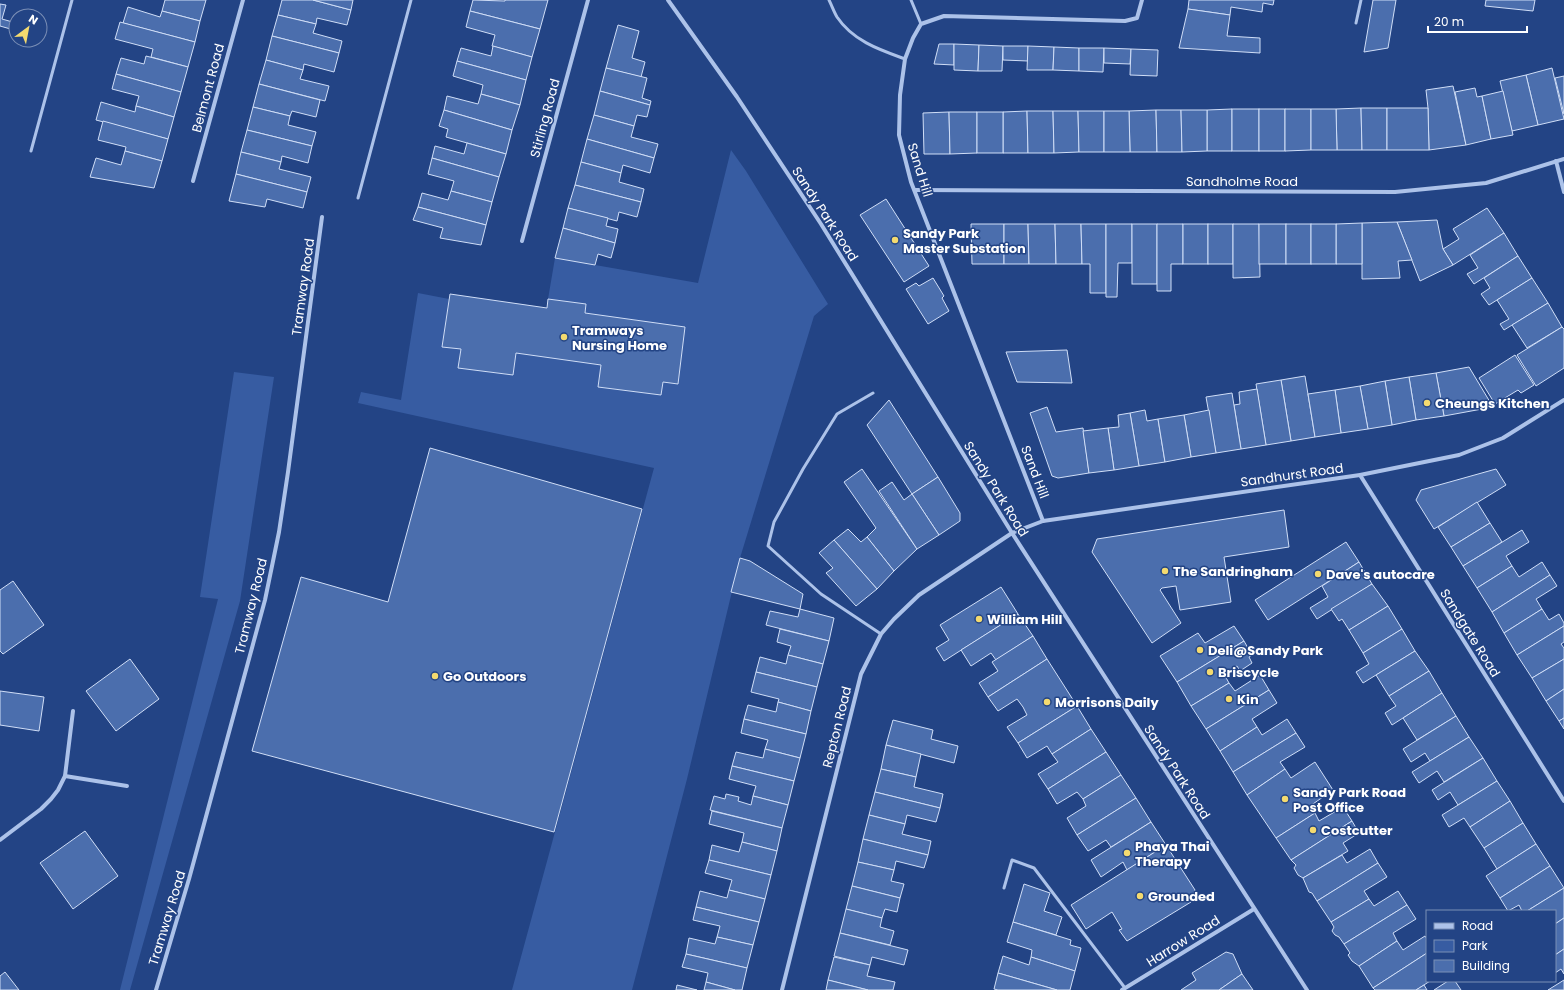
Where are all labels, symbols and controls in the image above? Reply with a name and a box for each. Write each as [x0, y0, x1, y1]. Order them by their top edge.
north arrow [8, 8, 48, 48]
scale bar [1428, 8, 1527, 34]
text: N [26, 11, 41, 28]
text: 20 m [1434, 13, 1464, 30]
street label: Belmont Road [187, 41, 229, 135]
street label: Stirling Road [525, 76, 565, 160]
street label: Sand Hill [903, 141, 937, 199]
street label: Sandy Park Road [787, 163, 863, 265]
street label: Sandholme Road [1186, 172, 1298, 191]
place label: Sandy Park Master Substation [903, 224, 1026, 258]
marker: Sandy Park Master Substation [890, 235, 900, 245]
street label: Tramway Road [287, 237, 319, 337]
place label: Tramways Nursing Home [572, 321, 667, 355]
marker: Tramways Nursing Home [559, 332, 569, 342]
place label: Cheungs Kitchen [1435, 394, 1550, 413]
marker: Cheungs Kitchen [1422, 398, 1432, 408]
street label: Sandy Park Road [959, 438, 1033, 540]
street label: Sand Hill [1016, 443, 1054, 501]
street label: Sandhurst Road [1239, 458, 1345, 492]
street label: Tramway Road [230, 556, 272, 656]
place label: The Sandringham [1173, 562, 1293, 581]
place label: Dave's autocare [1326, 565, 1435, 584]
marker: The Sandringham [1160, 566, 1170, 576]
marker: Dave's autocare [1313, 569, 1323, 579]
street label: Sandgate Road [1435, 585, 1505, 681]
place label: William Hill [987, 610, 1063, 629]
marker: William Hill [974, 614, 984, 624]
place label: Deli@Sandy Park [1208, 641, 1323, 660]
marker: Deli@Sandy Park [1195, 645, 1205, 655]
place label: Briscycle [1218, 663, 1279, 682]
place label: Go Outdoors [443, 667, 526, 686]
marker: Briscycle [1205, 667, 1215, 677]
marker: Go Outdoors [430, 671, 440, 681]
street label: Repton Road [818, 684, 856, 770]
place label: Kin [1237, 690, 1259, 709]
place label: Morrisons Daily [1055, 693, 1159, 712]
marker: Kin [1224, 694, 1234, 704]
marker: Morrisons Daily [1042, 697, 1052, 707]
street label: Sandy Park Road [1139, 721, 1215, 823]
place label: Sandy Park Road Post Office [1293, 783, 1406, 817]
marker: Sandy Park Road Post Office [1280, 794, 1290, 804]
place label: Costcutter [1321, 821, 1393, 840]
marker: Costcutter [1308, 825, 1318, 835]
place label: Phaya Thai Therapy [1135, 837, 1210, 871]
marker: Phaya Thai Therapy [1122, 848, 1132, 858]
street label: Tramway Road [144, 868, 190, 968]
place label: Grounded [1148, 887, 1215, 906]
marker: Grounded [1135, 891, 1145, 901]
legend [1426, 910, 1556, 982]
street label: Harrow Road [1142, 911, 1224, 971]
text: Road [1462, 917, 1493, 934]
text: Park [1462, 937, 1489, 954]
text: Building [1462, 957, 1510, 974]

